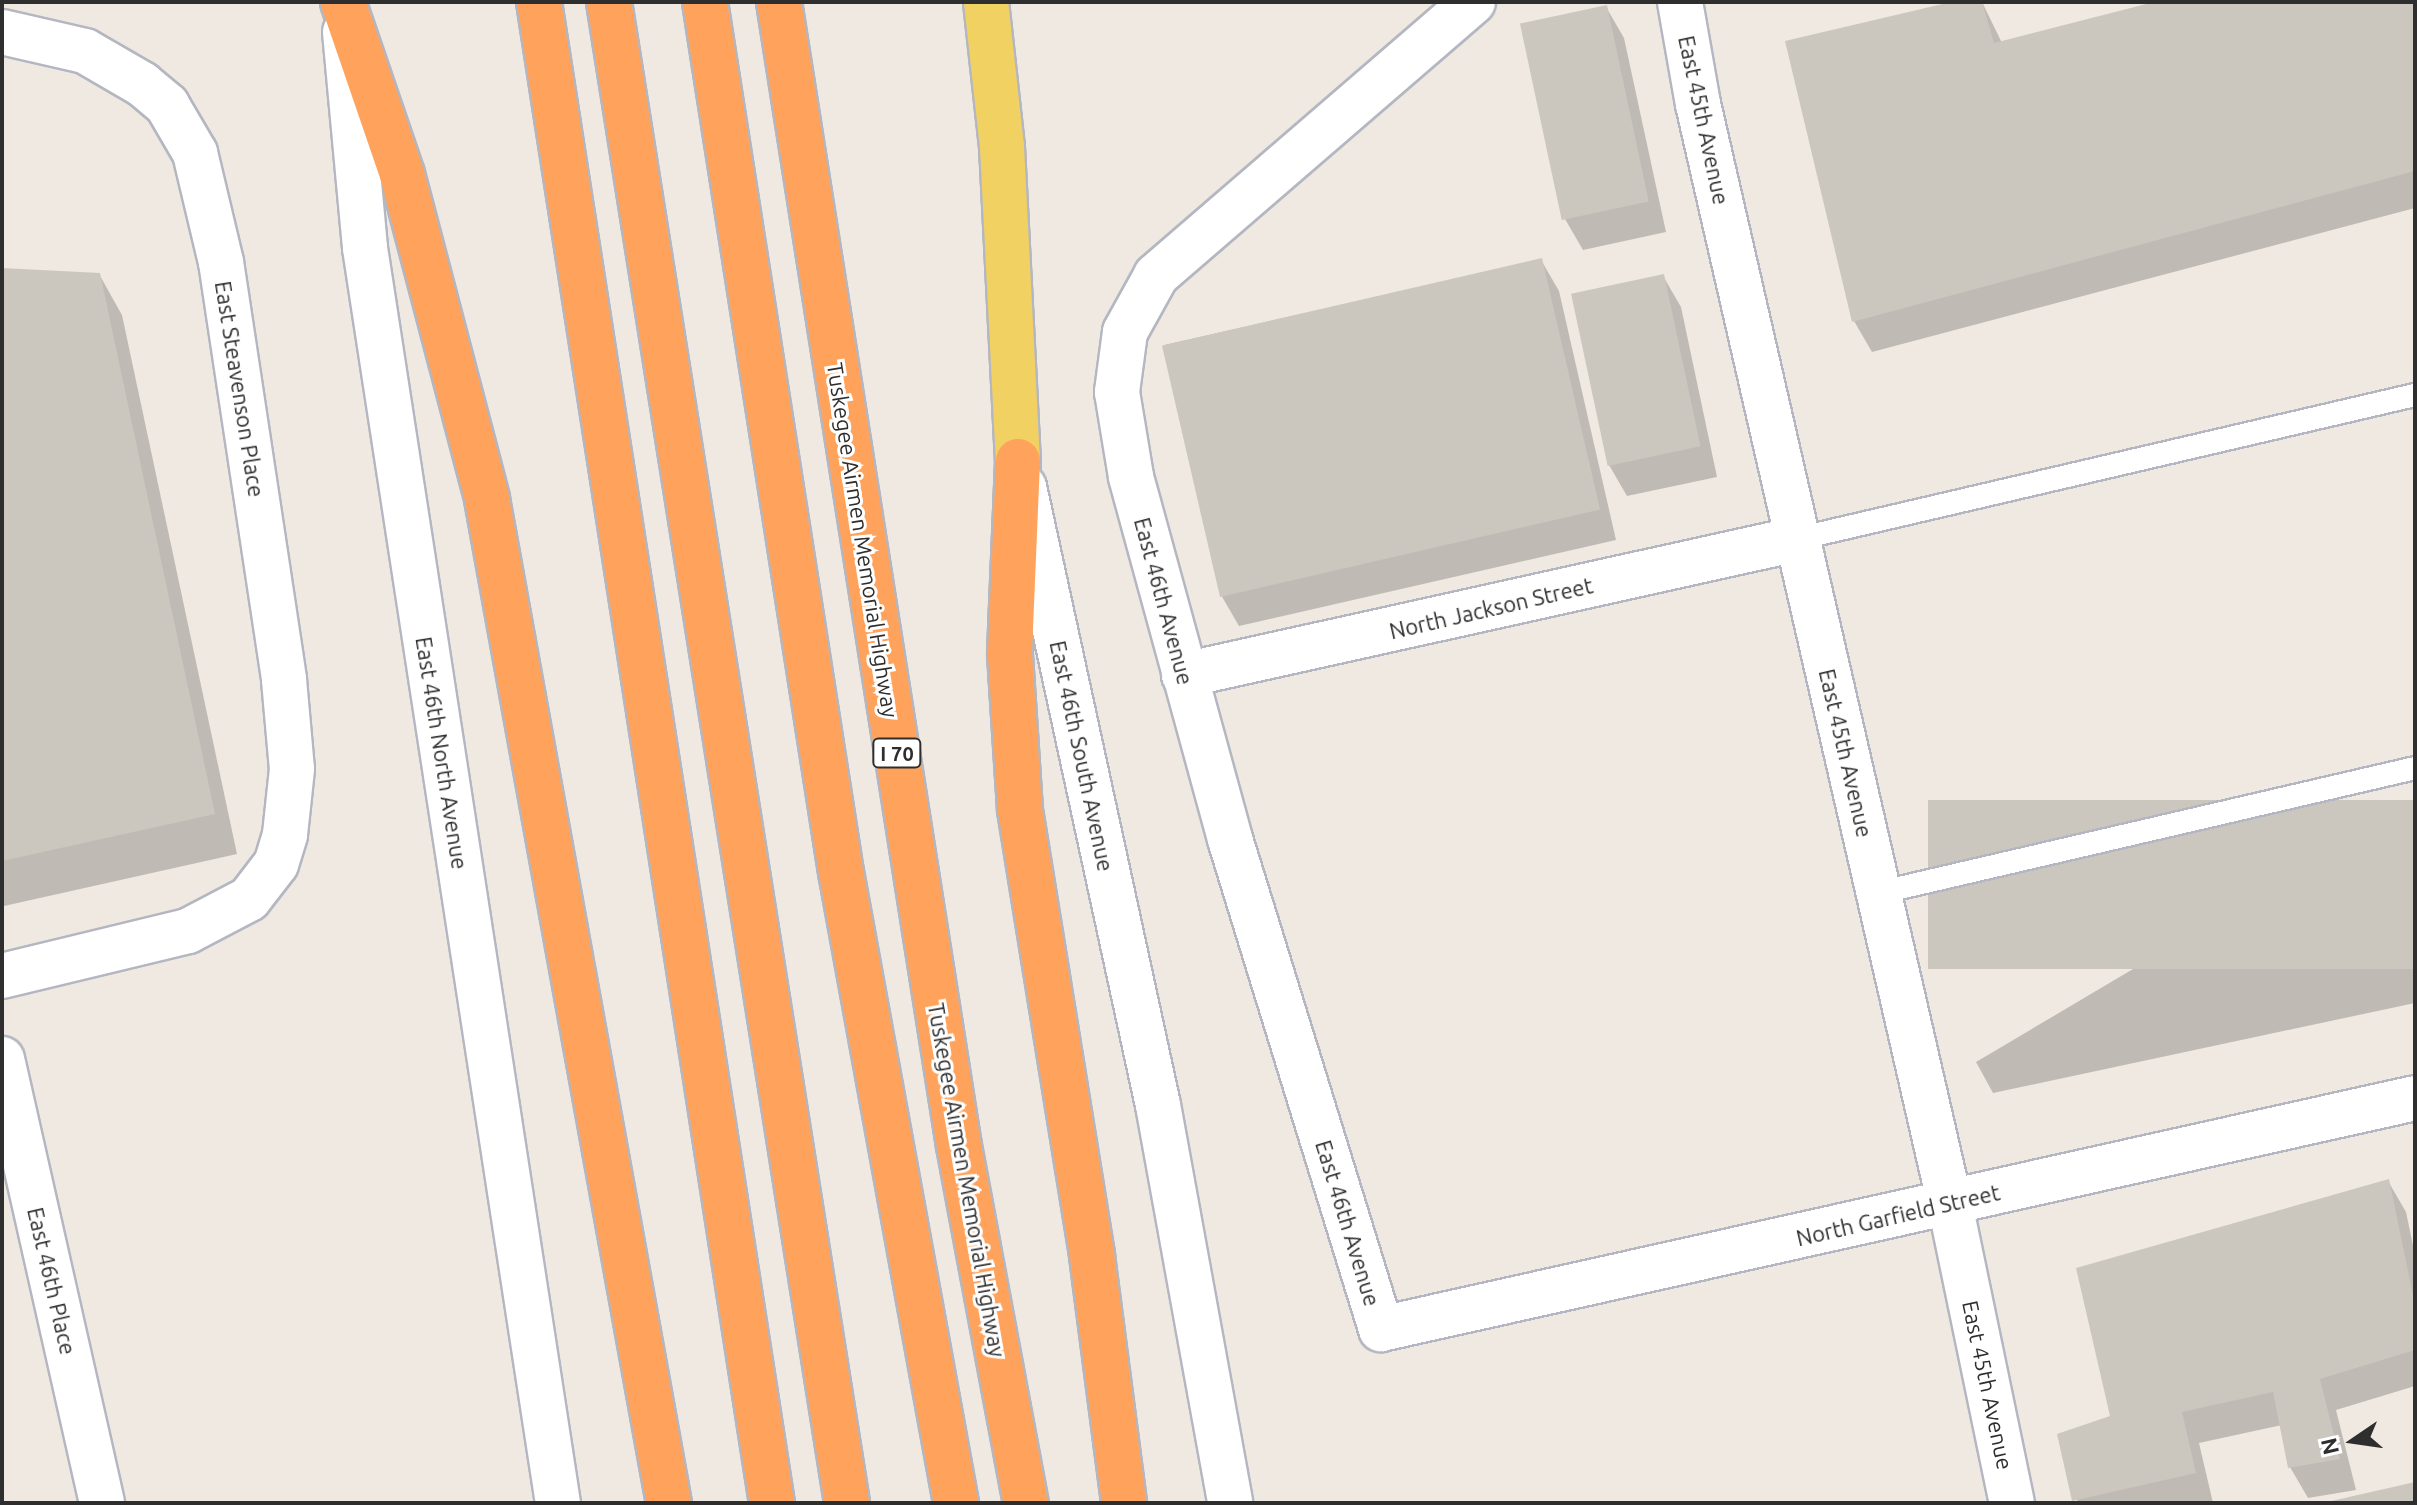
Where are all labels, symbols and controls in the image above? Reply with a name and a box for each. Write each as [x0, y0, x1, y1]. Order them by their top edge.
street label: East 45th Avenue [1673, 33, 1735, 207]
street label: East Steavenson Place [210, 279, 270, 499]
street label: Tuskegee Airmen Memorial Highway [822, 361, 904, 719]
street label: East 46th Avenue [1129, 514, 1199, 688]
street label: North Jackson Street [1387, 572, 1595, 644]
street label: East 46th North Avenue [411, 635, 473, 871]
street label: East 46th South Avenue [1045, 638, 1119, 874]
street label: East 45th Avenue [1814, 666, 1878, 840]
road number: I 70 [871, 737, 923, 769]
street label: Tuskegee Airmen Memorial Highway [923, 1001, 1011, 1359]
street label: East 46th Avenue [1310, 1137, 1386, 1309]
street label: North Garfield Street [1794, 1179, 2002, 1251]
street label: East 46th Place [22, 1205, 82, 1357]
street label: East 45th Avenue [1957, 1298, 2019, 1472]
north arrow [2313, 1401, 2393, 1481]
text: N [2315, 1436, 2343, 1457]

